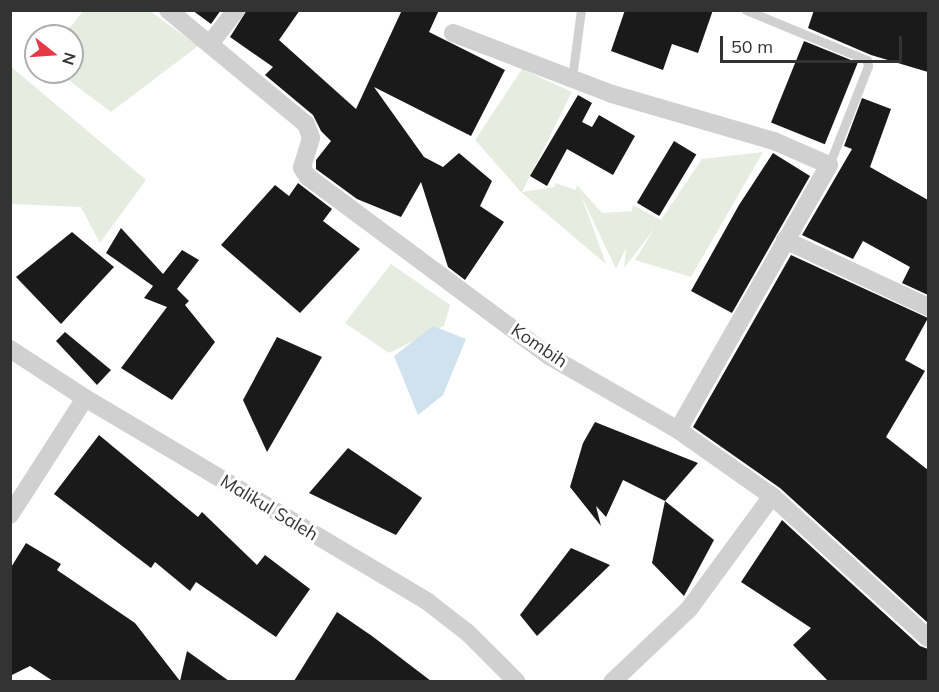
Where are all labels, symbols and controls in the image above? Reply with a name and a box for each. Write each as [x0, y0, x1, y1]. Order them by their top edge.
north arrow [24, 24, 84, 84]
scale bar [723, 24, 904, 62]
text: 50 m [731, 35, 773, 58]
text: N [58, 50, 81, 67]
street label: Kombih [507, 319, 571, 373]
street label: Malikul Saleh [216, 470, 322, 546]

